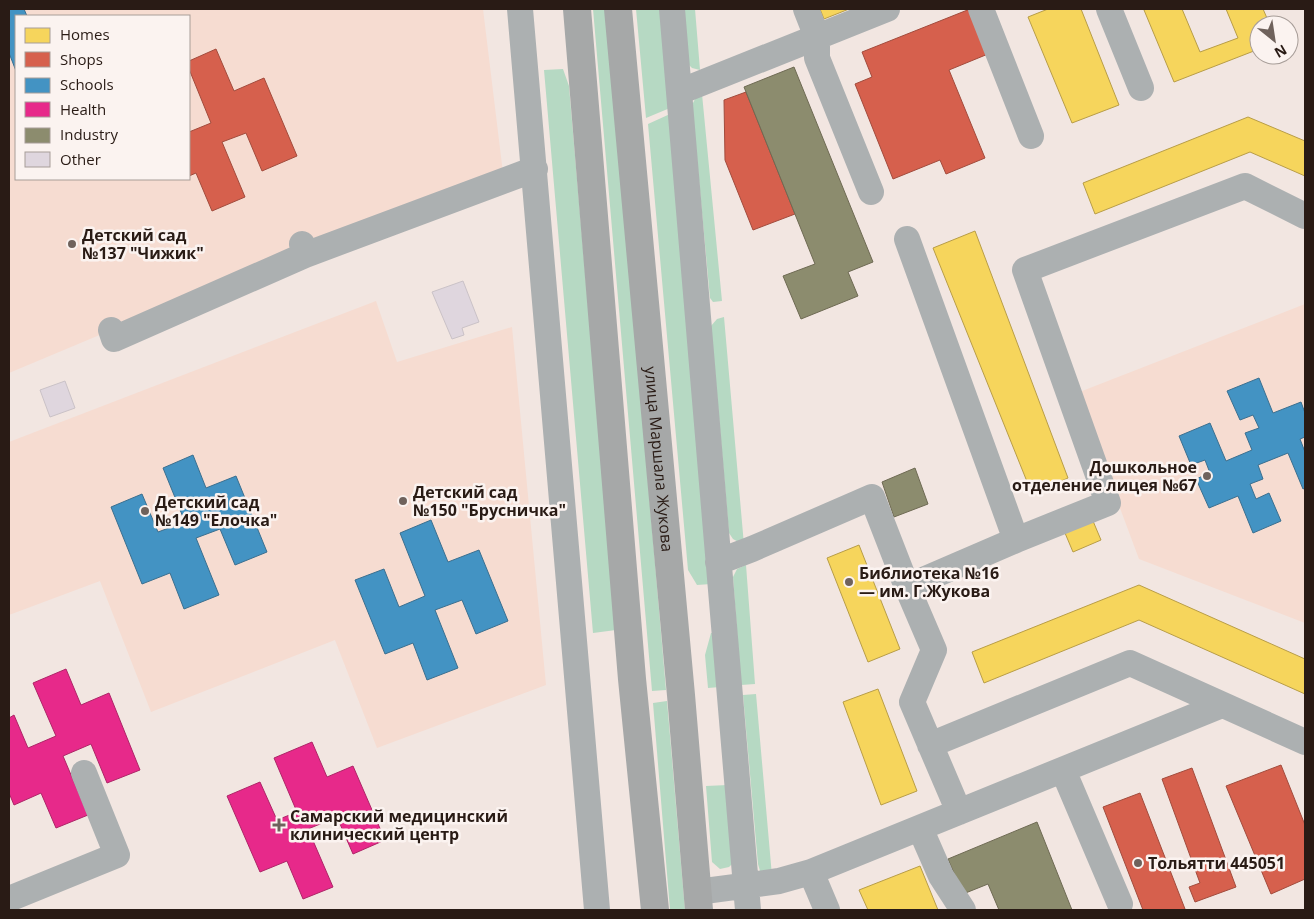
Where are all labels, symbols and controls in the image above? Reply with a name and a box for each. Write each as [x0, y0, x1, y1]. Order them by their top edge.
legend [15, 15, 190, 180]
north arrow [1249, 15, 1299, 65]
text: Homes [60, 24, 110, 44]
text: N [1271, 41, 1290, 63]
text: Shops [60, 49, 103, 69]
text: Schools [60, 74, 114, 94]
text: Health [60, 99, 106, 119]
text: Industry [60, 124, 118, 144]
text: Other [60, 149, 101, 169]
place label: Детский сад №137 "Чижик" [82, 224, 204, 264]
marker: Детский сад №137 "Чижик" [66, 238, 78, 250]
street label: улица Маршала Жукова [640, 365, 679, 553]
place label: Дошкольное отделение лицея №67 [1012, 456, 1197, 496]
marker: Дошкольное отделение лицея №67 [1201, 470, 1213, 482]
place label: Детский сад №150 "Брусничка" [413, 481, 566, 521]
place label: Детский сад №149 "Елочка" [155, 491, 277, 531]
marker: Детский сад №150 "Брусничка" [397, 495, 409, 507]
marker: Детский сад №149 "Елочка" [139, 505, 151, 517]
place label: Библиотека №16 — им. Г.Жукова [859, 562, 999, 602]
marker: Библиотека №16 — им. Г.Жукова [843, 576, 855, 588]
place label: Самарский медицинский клинический центр [290, 805, 508, 845]
marker: Самарский медицинский клинический центр [272, 818, 286, 832]
place label: Тольятти 445051 [1148, 852, 1285, 874]
marker: Тольятти 445051 [1132, 857, 1144, 869]

